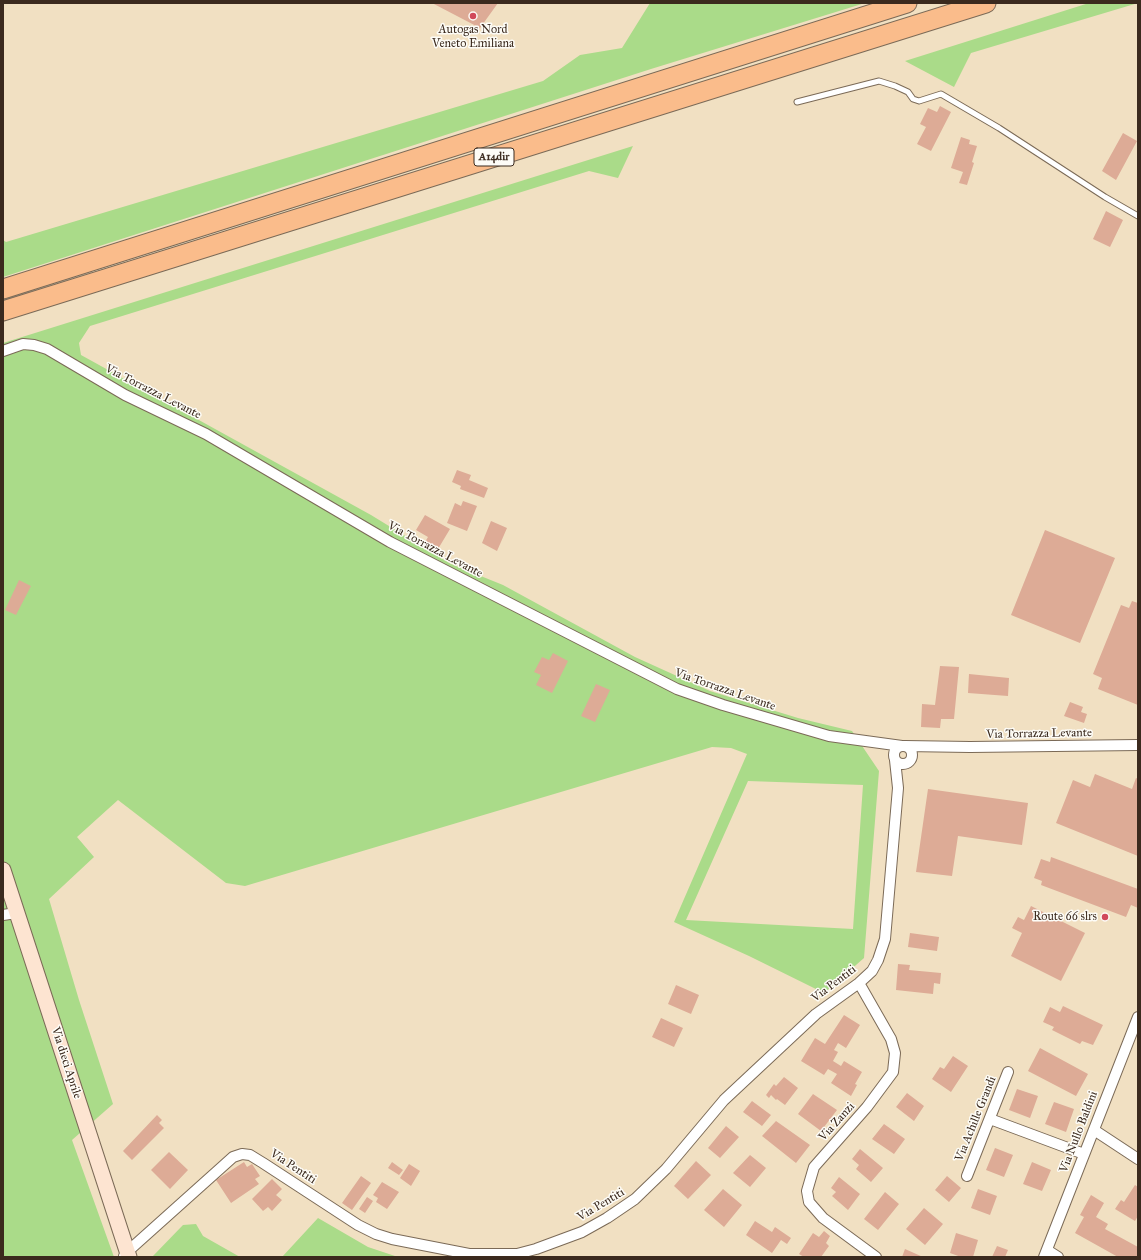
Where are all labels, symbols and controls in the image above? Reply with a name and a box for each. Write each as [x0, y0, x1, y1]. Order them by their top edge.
marker: Autogas Nord Veneto Emiliana [468, 11, 478, 21]
place label: Autogas Nord Veneto Emiliana [432, 23, 514, 51]
road number: A14dir [474, 148, 514, 166]
street label: Via Torrazza Levante [103, 362, 203, 422]
street label: Via Torrazza Levante [385, 519, 485, 581]
street label: Via Torrazza Levante [673, 666, 777, 714]
street label: Via Torrazza Levante [986, 726, 1092, 742]
place label: Route 66 slrs [1033, 910, 1097, 924]
marker: Route 66 slrs [1100, 912, 1110, 922]
street label: Via Pentiti [809, 963, 859, 1005]
street label: Via dieci Aprile [48, 1025, 84, 1101]
street label: Via Achille Grandi [952, 1074, 1000, 1164]
street label: Via Nullo Baldini [1057, 1089, 1101, 1175]
street label: Via Zanzi [816, 1100, 858, 1144]
street label: Via Pentiti [267, 1147, 319, 1187]
street label: Via Pentiti [575, 1185, 627, 1225]

